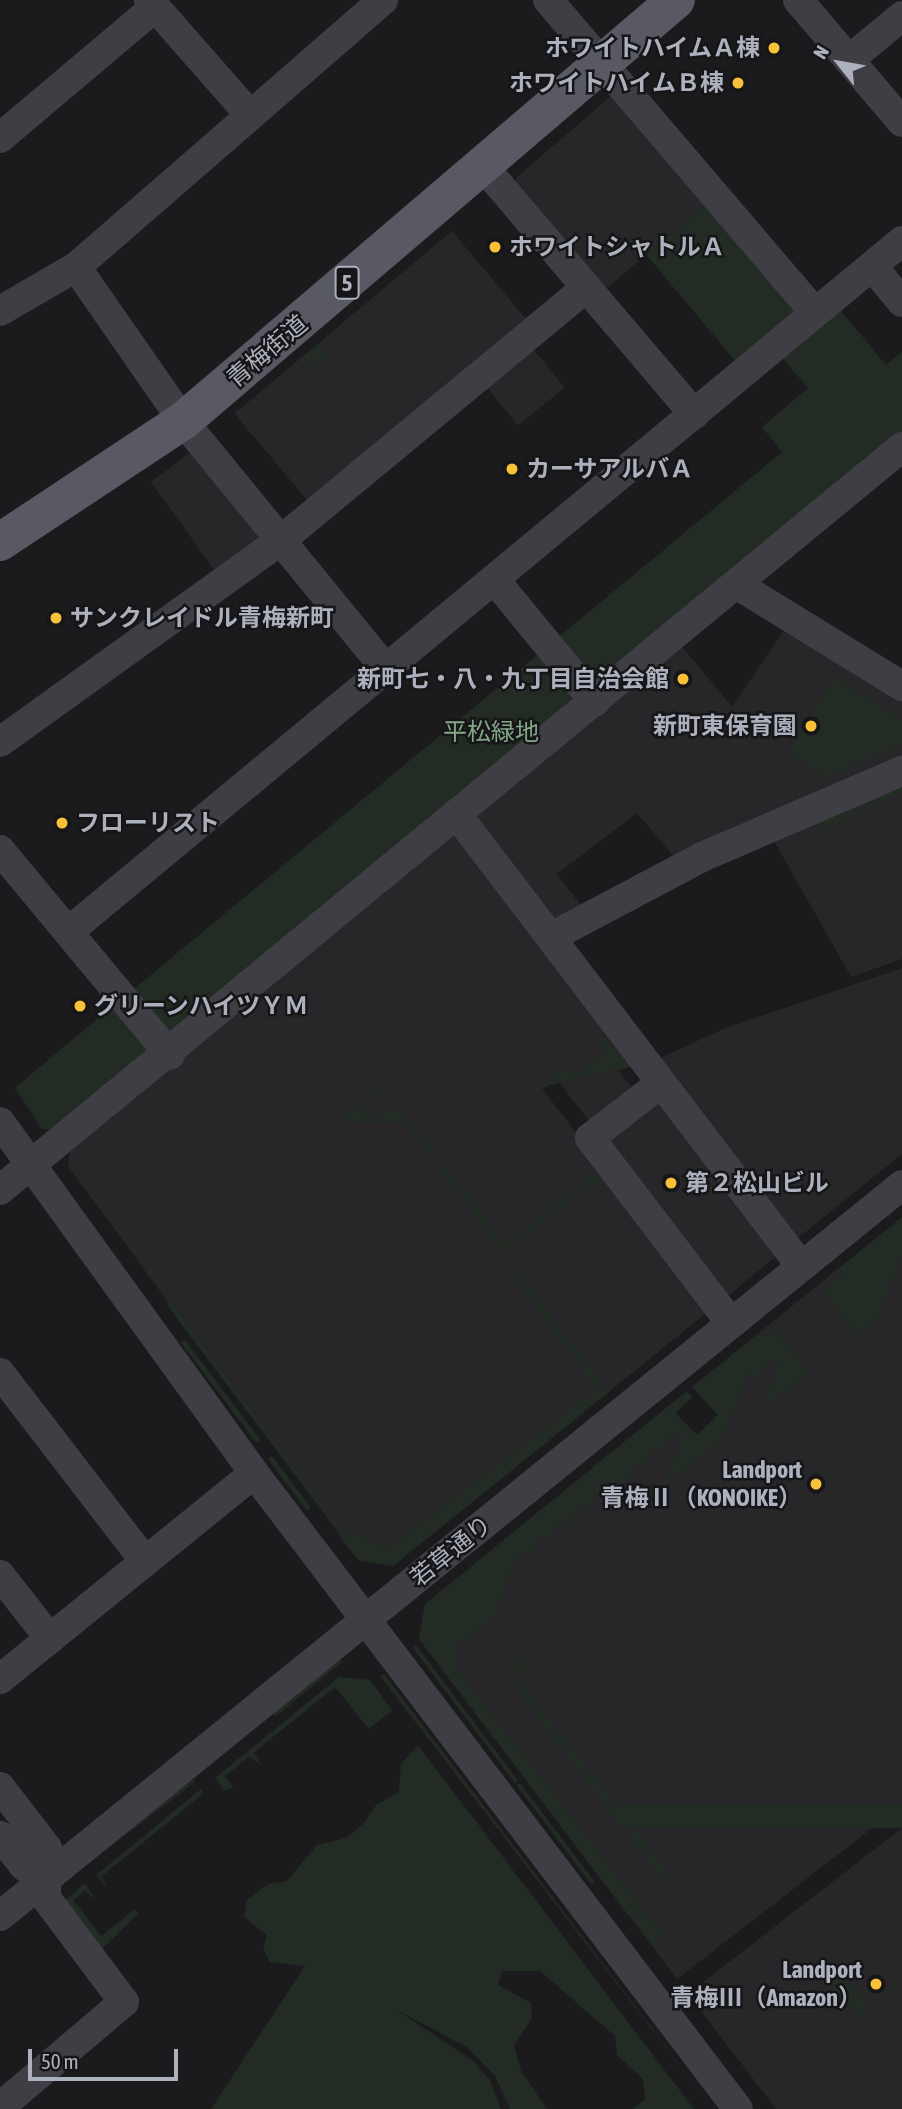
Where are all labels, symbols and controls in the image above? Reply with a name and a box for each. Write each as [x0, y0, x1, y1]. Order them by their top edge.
north arrow [804, 28, 874, 98]
place label: ホワイトハイムＡ棟 [544, 34, 760, 62]
marker: ホワイトハイムＡ棟 [766, 40, 782, 56]
text: N [809, 42, 833, 63]
place label: ホワイトハイムＢ棟 [508, 69, 724, 97]
marker: ホワイトハイムＢ棟 [730, 75, 746, 91]
place label: ホワイトシャトルＡ [509, 233, 725, 261]
marker: ホワイトシャトルＡ [487, 239, 503, 255]
road number: 5 [333, 264, 361, 302]
street label: 青梅街道 [221, 309, 313, 393]
place label: カーサアルバＡ [526, 455, 694, 483]
marker: カーサアルバＡ [504, 461, 520, 477]
place label: サンクレイドル青梅新町 [70, 604, 334, 632]
marker: サンクレイドル青梅新町 [48, 610, 64, 626]
place label: 新町七・八・九丁目自治会館 [357, 665, 669, 693]
marker: 新町七・八・九丁目自治会館 [675, 671, 691, 687]
place label: 新町東保育園 [653, 712, 797, 740]
park label: 平松緑地 [443, 718, 539, 746]
marker: 新町東保育園 [803, 718, 819, 734]
place label: フローリスト [76, 809, 220, 837]
marker: フローリスト [54, 815, 70, 831]
place label: グリーンハイツＹＭ [94, 992, 310, 1020]
marker: グリーンハイツＹＭ [72, 998, 88, 1014]
place label: 第２松山ビル [685, 1169, 829, 1197]
marker: 第２松山ビル [663, 1175, 679, 1191]
place label: Landport 青梅Ⅱ（KONOIKE） [601, 1456, 802, 1512]
marker: Landport 青梅Ⅱ（KONOIKE） [808, 1476, 824, 1492]
street label: 若草通り [405, 1510, 497, 1592]
place label: Landport 青梅Ⅲ（Amazon） [670, 1956, 862, 2012]
marker: Landport 青梅Ⅲ（Amazon） [868, 1976, 884, 1992]
scale bar [32, 2036, 182, 2080]
text: 50 m [41, 2049, 79, 2073]

